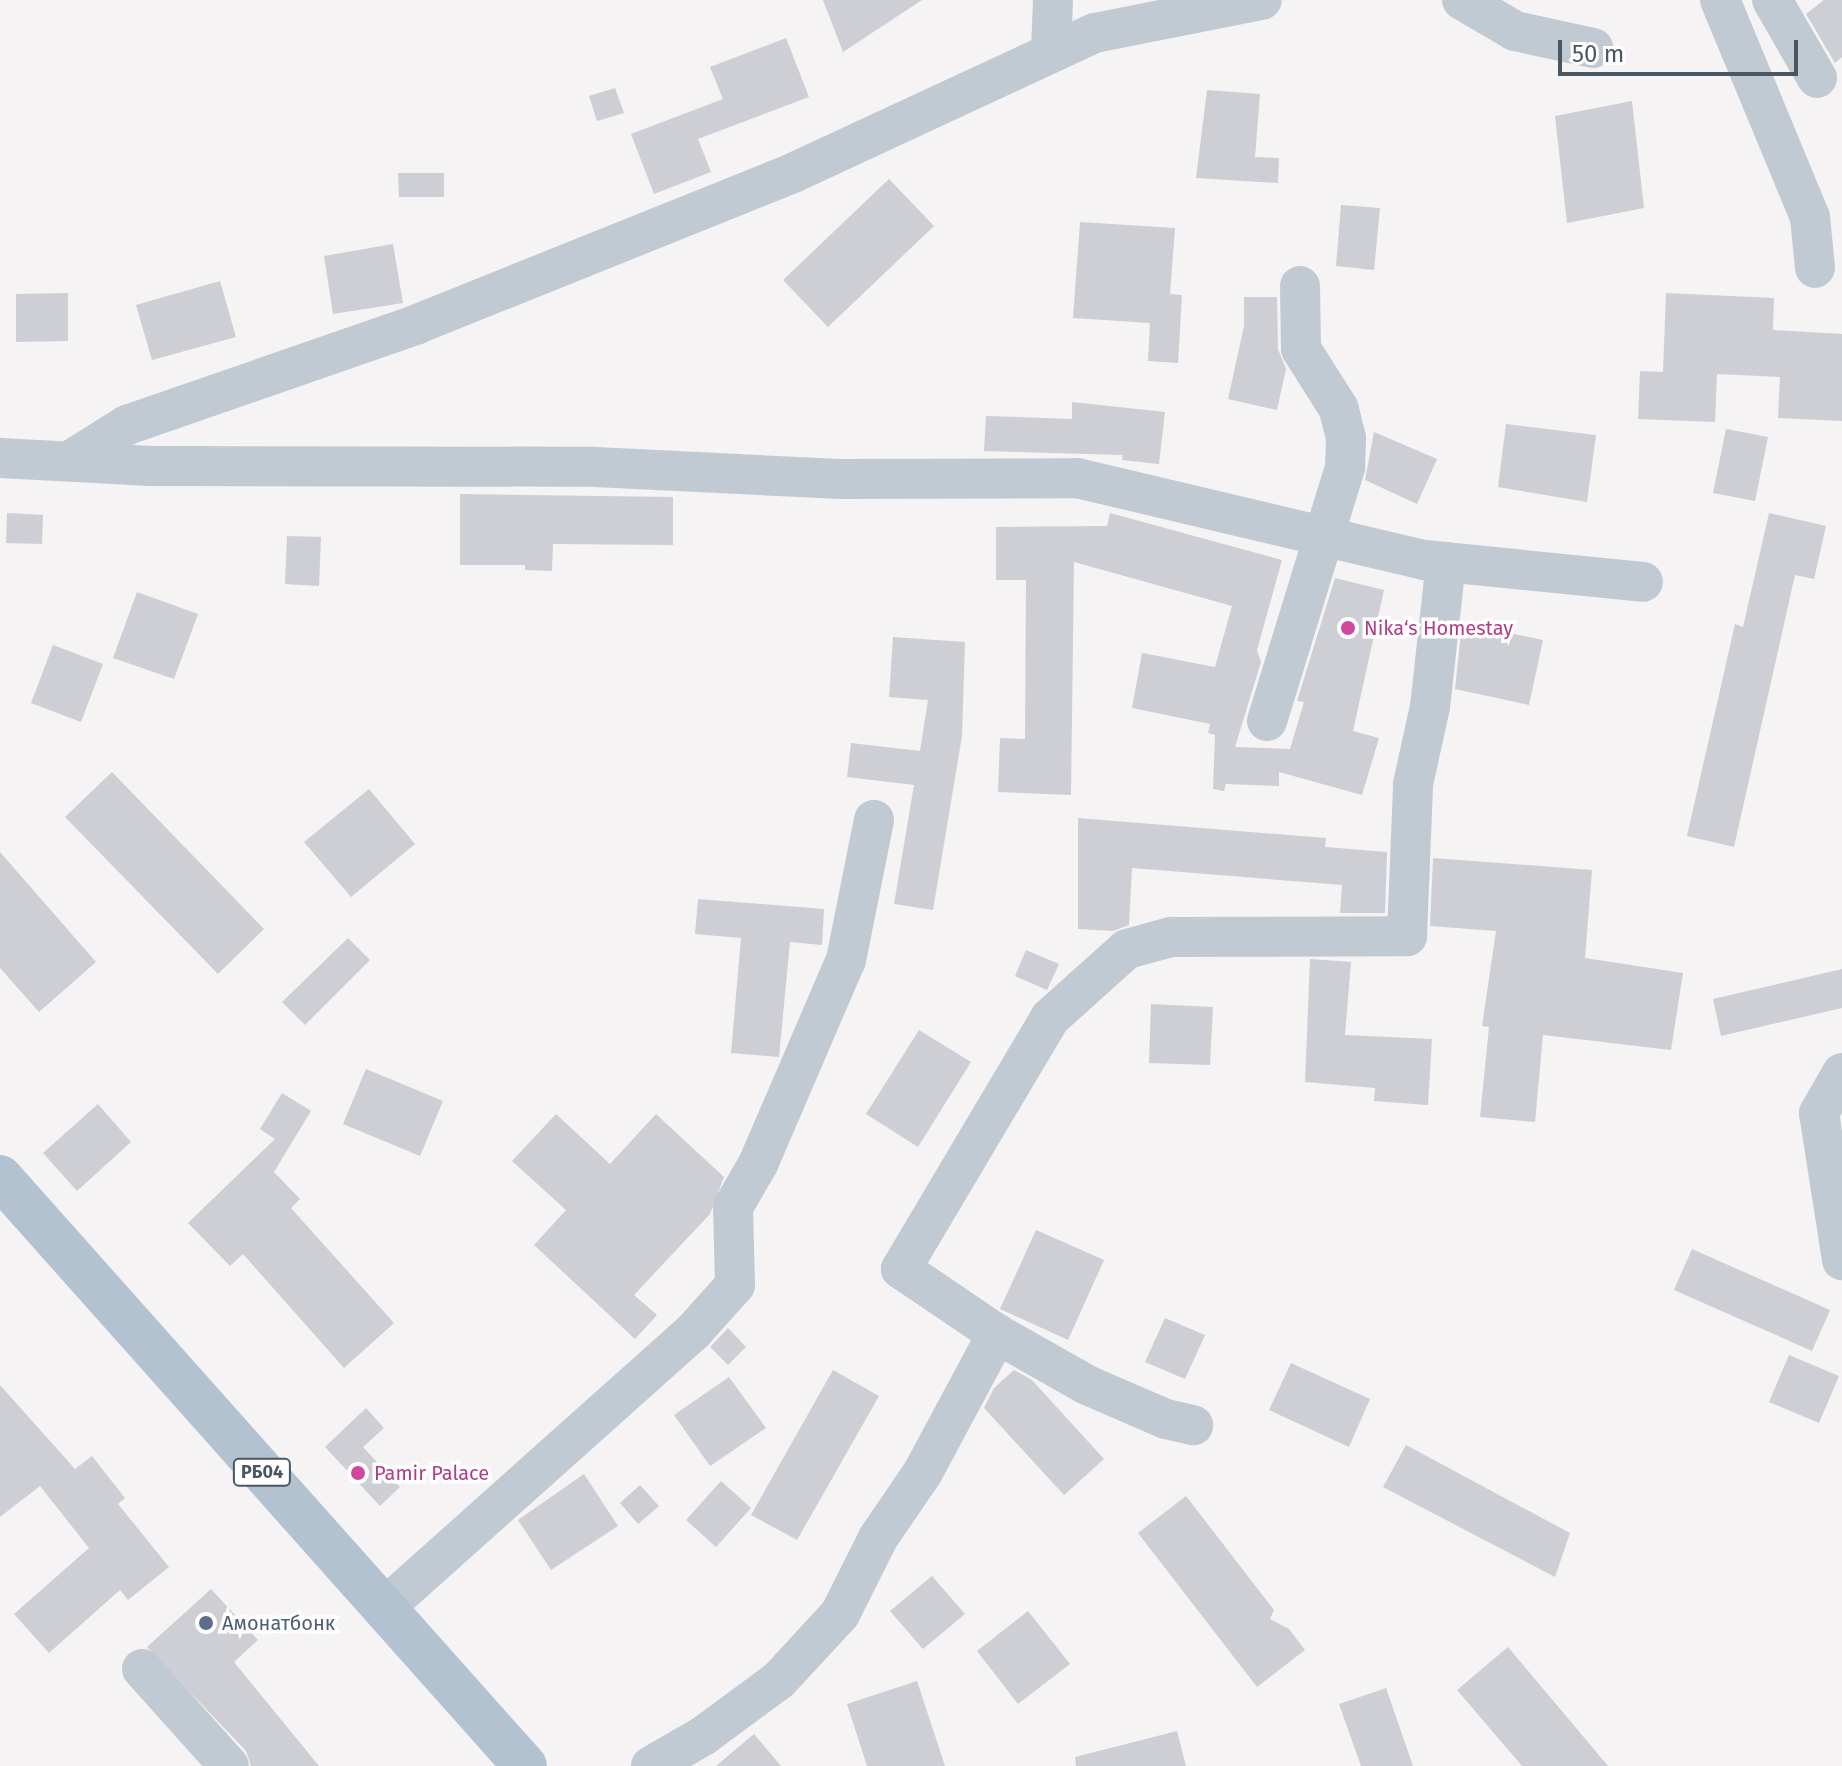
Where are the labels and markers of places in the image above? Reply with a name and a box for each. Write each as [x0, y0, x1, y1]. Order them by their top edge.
place label: Nika‘s Homestay [1364, 616, 1513, 640]
marker: Nika‘s Homestay [1339, 619, 1357, 637]
place label: Pamir Palace [374, 1461, 489, 1485]
marker: Pamir Palace [349, 1464, 367, 1482]
place label: Амонатбонк [222, 1611, 335, 1635]
marker: Амонатбонк [197, 1614, 215, 1632]

